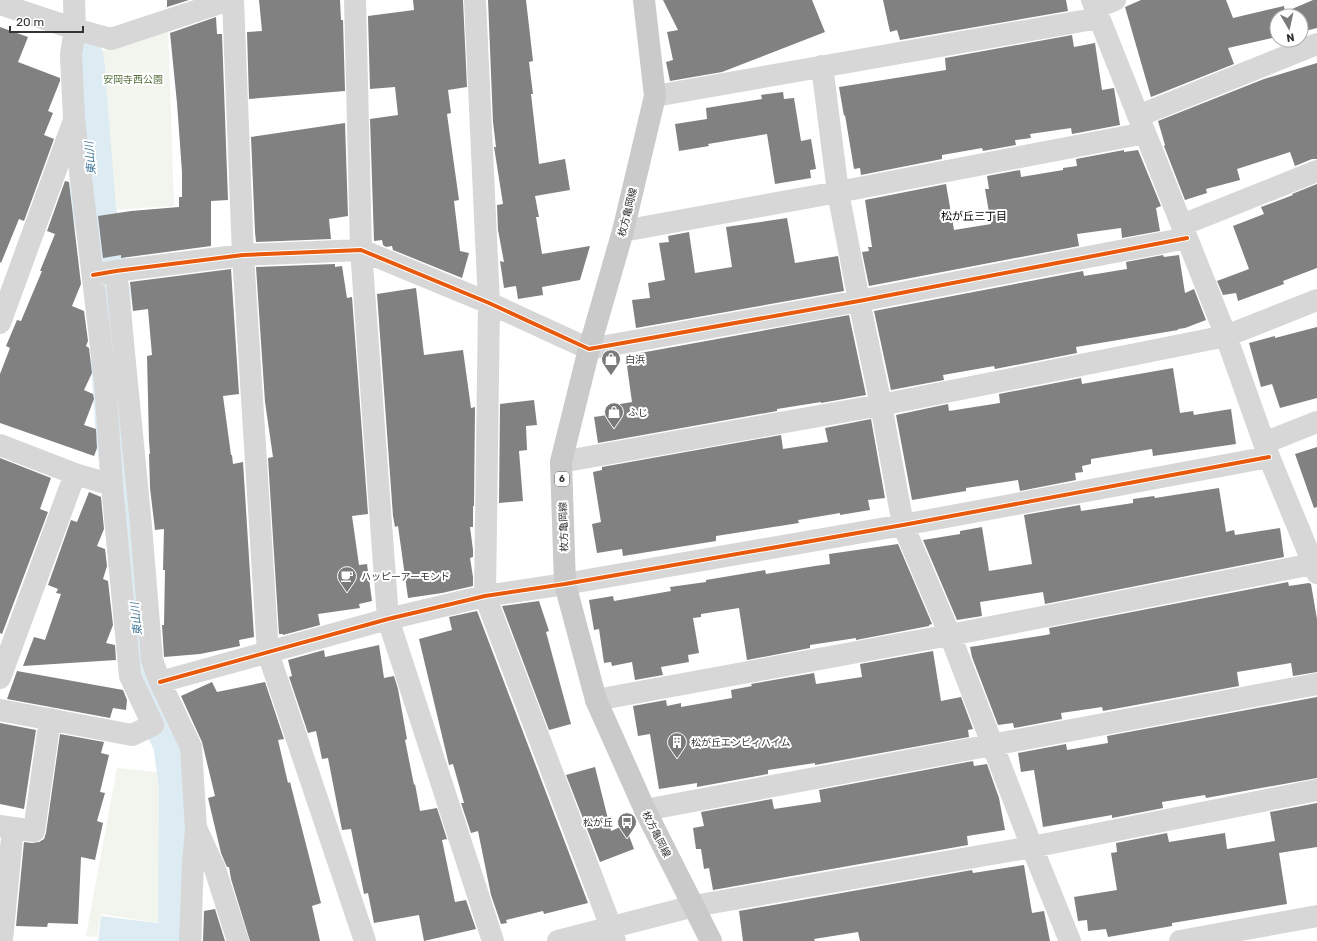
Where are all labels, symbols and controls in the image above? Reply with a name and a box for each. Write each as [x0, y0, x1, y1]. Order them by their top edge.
scale bar [10, 8, 83, 34]
north arrow [1269, 8, 1309, 48]
text: 20 m [16, 15, 44, 29]
text: N [1285, 30, 1295, 44]
park label: 安岡寺西公園 [103, 74, 163, 86]
water label: 東山川 [83, 140, 98, 175]
street label: 枚方亀岡線 [616, 187, 640, 238]
district label: 松が丘三丁目 [941, 210, 1007, 223]
shop icon: 白浜 [600, 348, 622, 376]
place label: 白浜 [625, 354, 645, 366]
shop icon: ふじ [603, 401, 625, 429]
place label: ふじ [628, 407, 648, 419]
road number: 6 [555, 472, 569, 486]
street label: 枚方亀岡線 [557, 502, 571, 552]
cafe icon: ハッピーアーモンド [336, 565, 358, 593]
place label: ハッピーアーモンド [361, 571, 450, 583]
water label: 東山川 [128, 601, 145, 636]
building icon: 松が丘エンビィハイム [666, 731, 688, 759]
place label: 松が丘エンビィハイム [691, 737, 790, 749]
street label: 枚方亀岡線 [639, 809, 673, 859]
bus stop icon: 松が丘 [616, 811, 638, 839]
place label: 松が丘 [583, 817, 613, 829]

